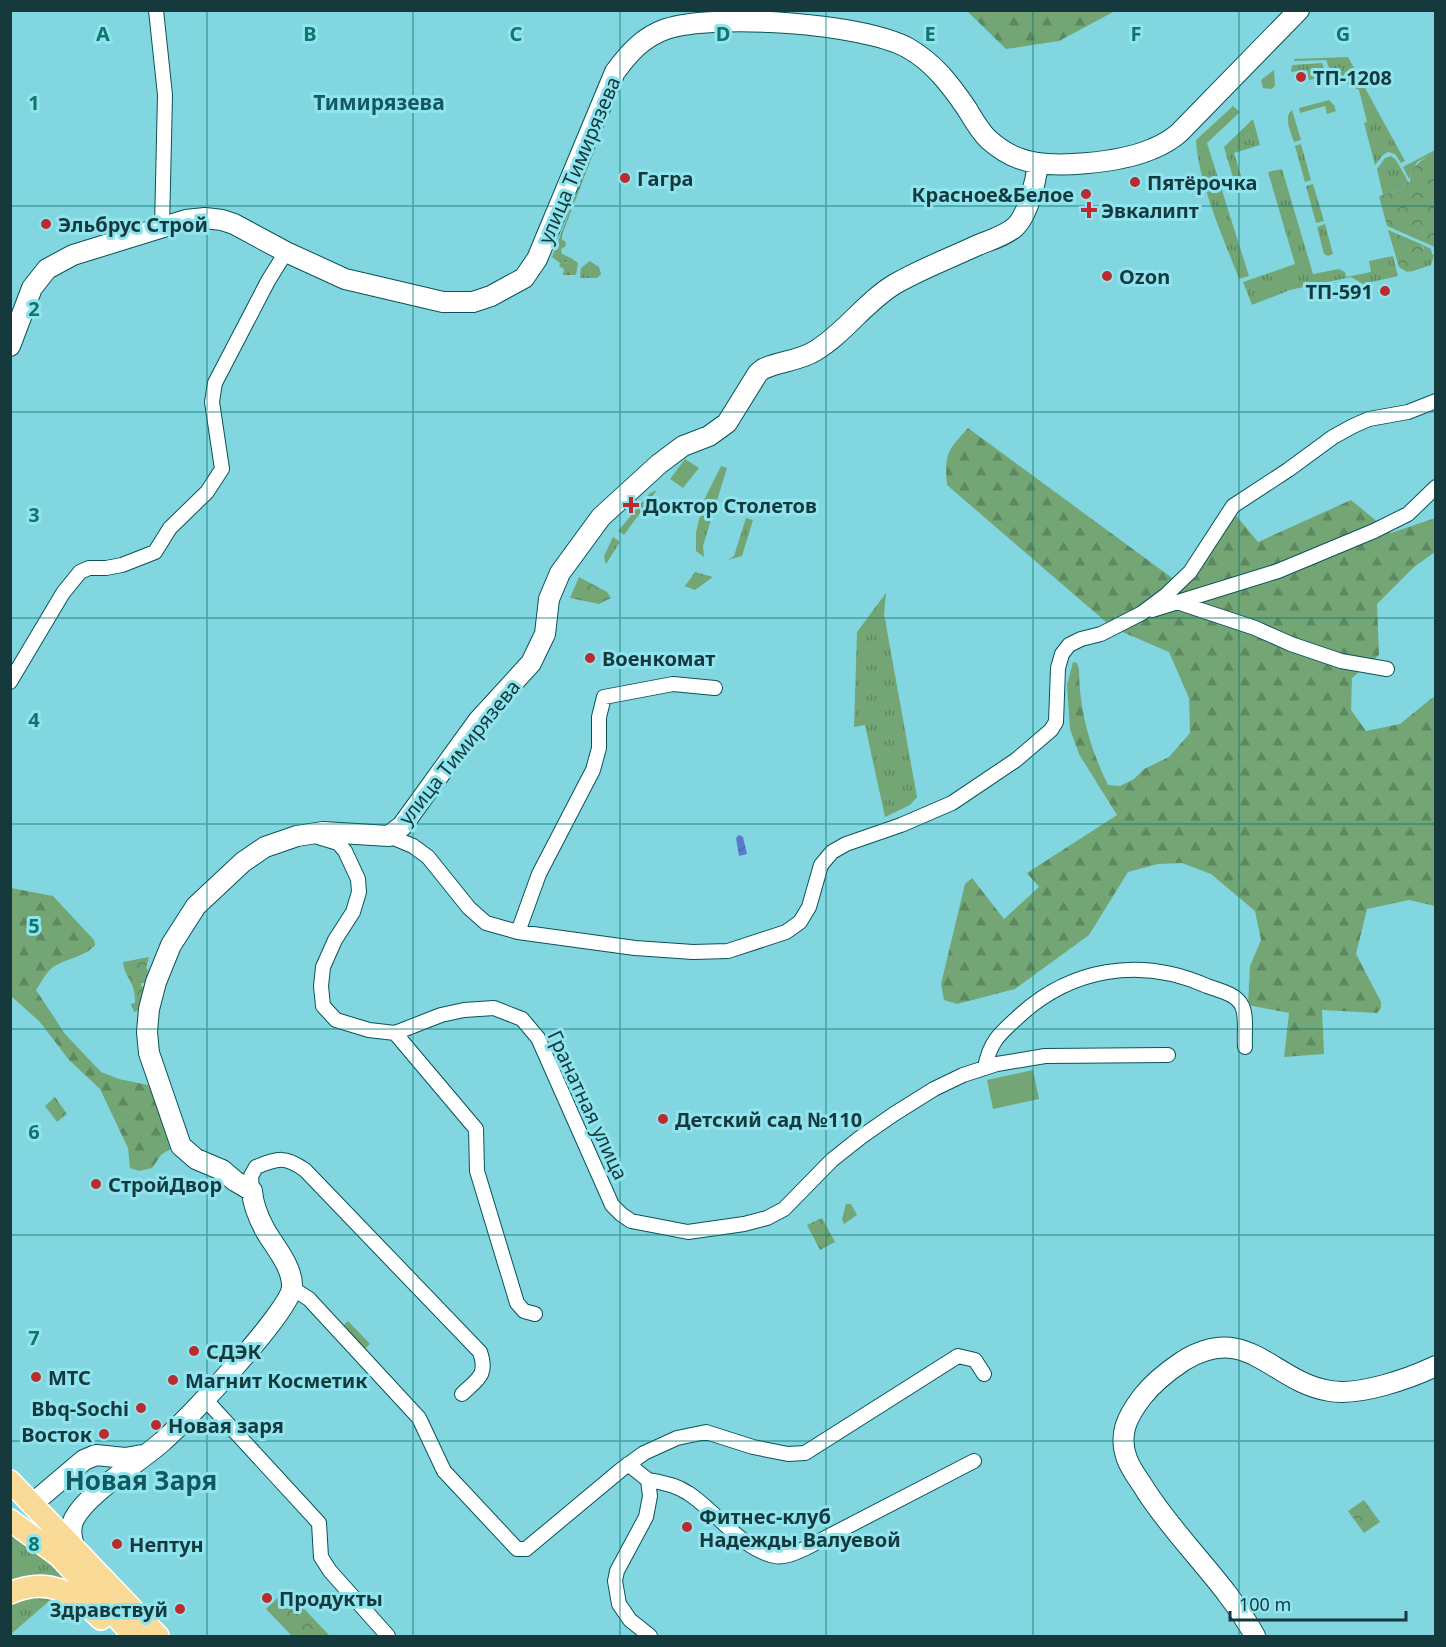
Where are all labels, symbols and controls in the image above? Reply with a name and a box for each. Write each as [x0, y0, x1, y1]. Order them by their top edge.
text: A [96, 20, 110, 47]
text: B [303, 20, 317, 47]
text: C [510, 20, 523, 47]
text: D [716, 20, 730, 47]
text: E [924, 20, 936, 47]
text: F [1131, 20, 1141, 47]
text: G [1336, 20, 1350, 47]
place label: ТП-1208 [1313, 64, 1392, 91]
marker: ТП-1208 [1294, 70, 1308, 84]
street label: улица Тимирязева [532, 72, 626, 248]
district label: Тимирязева [313, 88, 445, 116]
text: 1 [28, 89, 40, 116]
place label: Гагра [637, 165, 694, 192]
place label: Пятёрочка [1147, 169, 1257, 196]
marker: Гагра [618, 171, 632, 185]
marker: Пятёрочка [1128, 175, 1142, 189]
place label: Красное&Белое [912, 181, 1074, 208]
marker: Красное&Белое [1079, 187, 1093, 201]
place label: Эвкалипт [1101, 197, 1199, 224]
marker: Эвкалипт [1082, 203, 1096, 217]
place label: Эльбрус Строй [58, 211, 208, 238]
marker: Эльбрус Строй [39, 217, 53, 231]
place label: Ozon [1119, 263, 1170, 290]
marker: Ozon [1100, 269, 1114, 283]
place label: ТП-591 [1306, 278, 1373, 305]
marker: ТП-591 [1378, 284, 1392, 298]
text: 2 [28, 295, 40, 322]
place label: Доктор Столетов [643, 492, 817, 519]
marker: Доктор Столетов [624, 498, 638, 512]
text: 3 [28, 501, 40, 528]
place label: Военкомат [602, 645, 715, 672]
marker: Военкомат [583, 651, 597, 665]
street label: улица Тимирязева [392, 674, 526, 830]
text: 4 [28, 706, 40, 733]
text: 5 [28, 912, 40, 939]
street label: Гранатная улица [541, 1026, 635, 1184]
place label: Детский сад №110 [675, 1106, 862, 1133]
marker: Детский сад №110 [656, 1112, 670, 1126]
text: 6 [28, 1118, 40, 1145]
place label: СтройДвор [108, 1171, 222, 1198]
marker: СтройДвор [89, 1177, 103, 1191]
text: 7 [28, 1324, 40, 1351]
place label: СДЭК [206, 1338, 262, 1365]
marker: СДЭК [187, 1344, 201, 1358]
place label: МТС [48, 1364, 91, 1391]
place label: Магнит Косметик [185, 1367, 368, 1394]
marker: МТС [29, 1370, 43, 1384]
marker: Магнит Косметик [166, 1373, 180, 1387]
place label: Bbq-Sochi [31, 1395, 129, 1422]
marker: Bbq-Sochi [134, 1401, 148, 1415]
place label: Новая заря [168, 1412, 284, 1439]
marker: Новая заря [149, 1418, 163, 1432]
place label: Восток [21, 1421, 93, 1448]
marker: Восток [97, 1427, 111, 1441]
district label: Новая Заря [65, 1462, 217, 1498]
place label: Фитнес-клуб Надежды Валуевой [699, 1503, 901, 1553]
marker: Фитнес-клуб Надежды Валуевой [680, 1520, 694, 1534]
text: 8 [28, 1530, 40, 1557]
place label: Нептун [129, 1531, 204, 1558]
marker: Нептун [110, 1537, 124, 1551]
scale bar [1230, 1584, 1406, 1622]
place label: Продукты [279, 1585, 383, 1612]
marker: Продукты [260, 1591, 274, 1605]
text: 100 m [1239, 1592, 1291, 1616]
place label: Здравствуй [50, 1596, 168, 1623]
marker: Здравствуй [173, 1602, 187, 1616]

